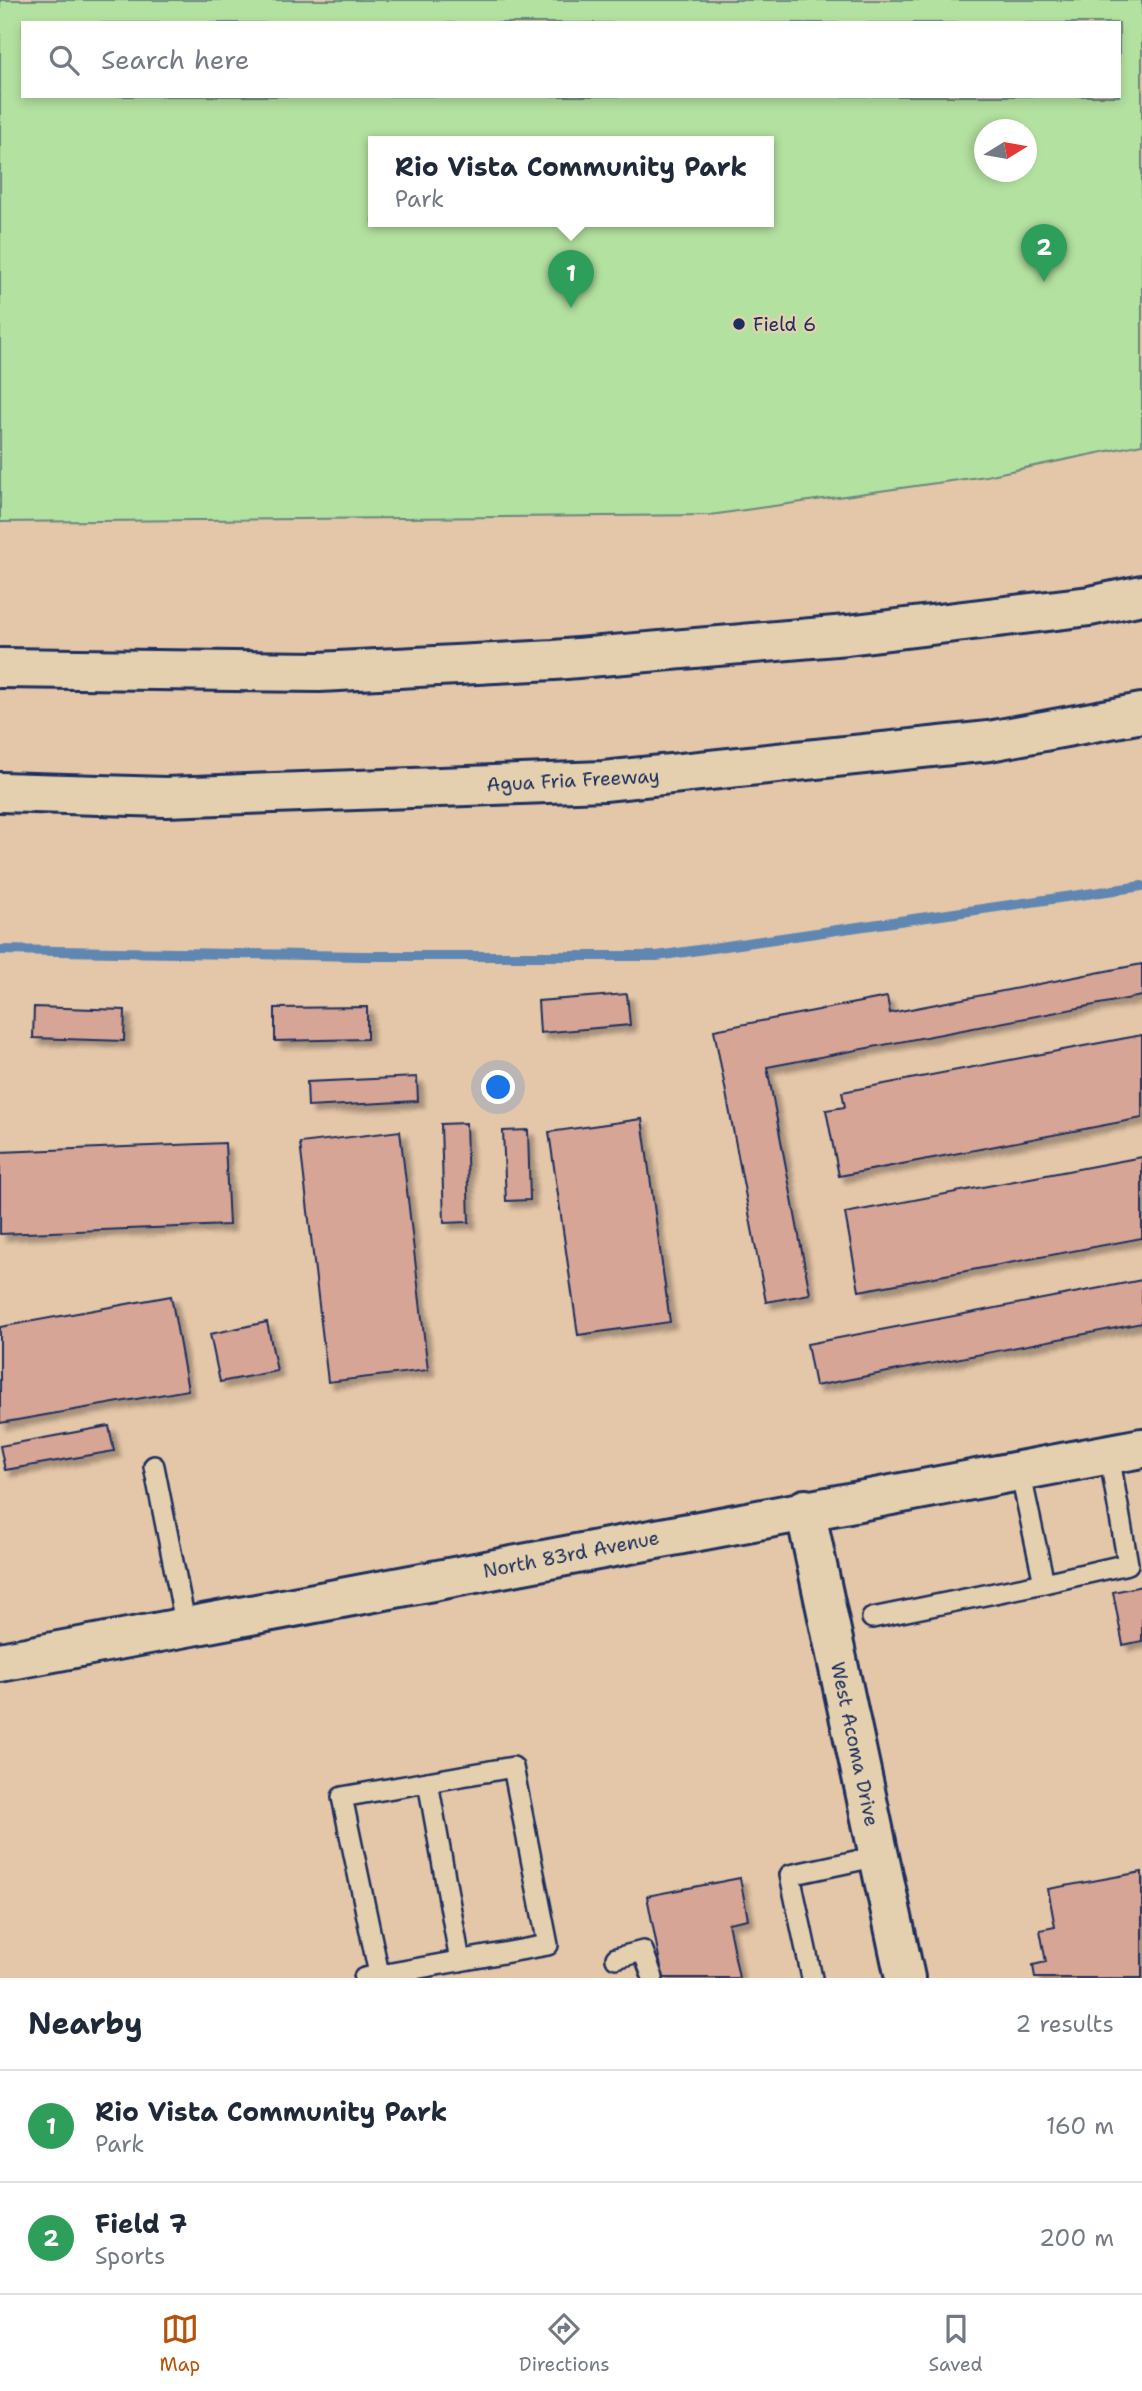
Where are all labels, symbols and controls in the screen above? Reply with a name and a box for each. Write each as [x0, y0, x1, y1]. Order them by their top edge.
search box [21, 21, 1121, 98]
icon: search [45, 41, 83, 79]
text: Search here [101, 42, 250, 77]
north arrow [974, 119, 1037, 182]
popup [368, 136, 774, 227]
text: Rio Vista Community Park [395, 149, 747, 184]
text: Park [395, 184, 444, 214]
pin: 2 [1021, 224, 1067, 282]
pin: 1 [548, 250, 594, 308]
place label: Field 6 [753, 312, 816, 337]
marker: Field 6 [731, 316, 747, 332]
street label: Agua Fria Freeway [486, 763, 660, 797]
your location [481, 1070, 515, 1104]
street label: North 83rd Avenue [481, 1525, 661, 1583]
street label: West Acoma Drive [825, 1659, 885, 1829]
text: Nearby [28, 2003, 143, 2044]
text: 2 results [1015, 2009, 1114, 2039]
text: Rio Vista Community Park [95, 2094, 447, 2129]
text: 1 [46, 2111, 56, 2141]
text: 160 m [1046, 2111, 1114, 2141]
text: Park [95, 2129, 144, 2159]
text: Field 7 [95, 2206, 187, 2241]
text: 2 [43, 2223, 59, 2253]
text: 200 m [1039, 2223, 1114, 2253]
text: Sports [95, 2241, 166, 2271]
tab: Map [159, 2310, 200, 2377]
tab: Directions [519, 2310, 610, 2377]
tab: Saved [929, 2310, 983, 2377]

